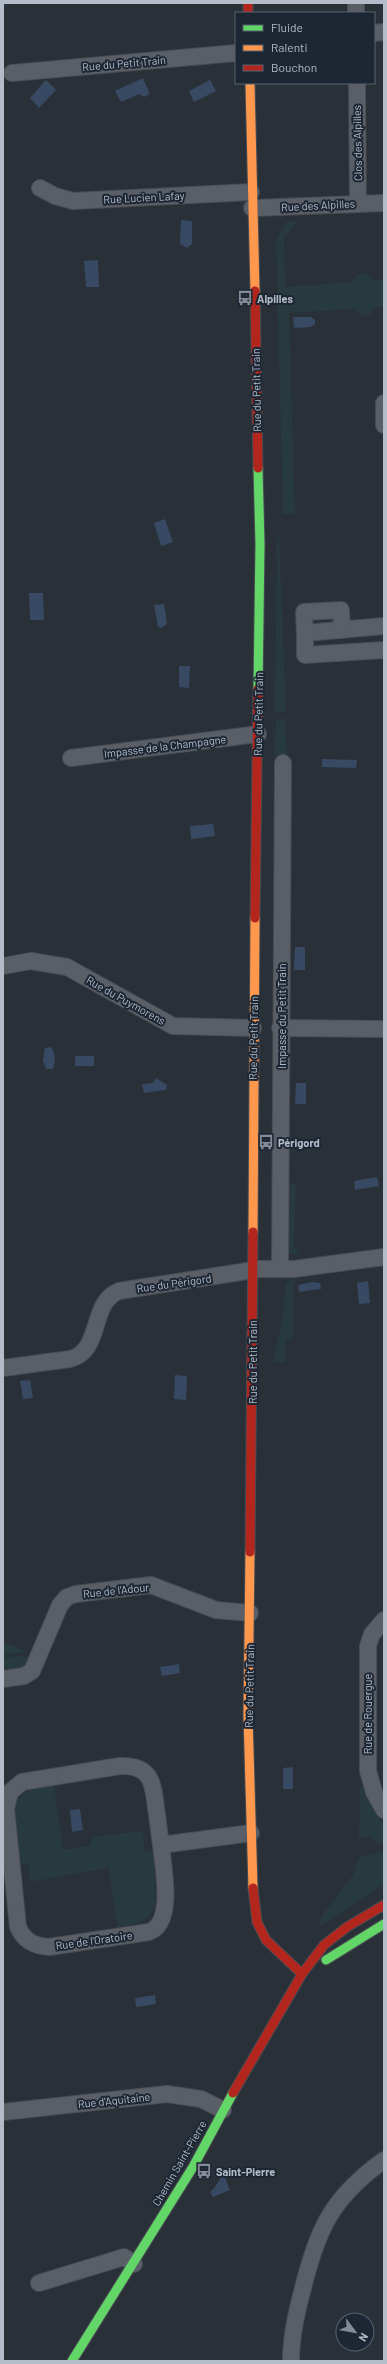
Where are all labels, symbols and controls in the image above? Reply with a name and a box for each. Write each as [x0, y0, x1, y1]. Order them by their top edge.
legend [235, 12, 375, 84]
text: Fluide [271, 20, 303, 34]
text: Ralenti [271, 40, 308, 54]
street label: Rue du Petit Train [82, 53, 166, 73]
text: Bouchon [271, 60, 317, 74]
street label: Clos des Alpilles [350, 105, 364, 181]
street label: Rue Lucien Lafay [103, 188, 185, 206]
street label: Rue des Alpilles [281, 197, 355, 213]
bus stop icon: Alpilles [236, 289, 254, 307]
place label: Alpilles [257, 292, 293, 305]
street label: Rue du Petit Train [249, 348, 263, 432]
street label: Rue du Petit Train [251, 672, 265, 756]
street label: Impasse de la Champagne [103, 732, 227, 760]
street label: Impasse du Petit Train [275, 963, 288, 1069]
street label: Rue du Puymorens [84, 973, 168, 1027]
street label: Rue du Petit Train [246, 996, 260, 1080]
bus stop icon: Périgord [257, 1133, 275, 1151]
place label: Périgord [278, 1136, 320, 1149]
street label: Rue du Périgord [136, 1271, 212, 1295]
street label: Rue du Petit Train [246, 1320, 259, 1404]
street label: Rue de l'Adour [82, 1580, 150, 1600]
street label: Rue du Petit Train [242, 1644, 256, 1728]
street label: Rue de Rouergue [361, 1674, 374, 1754]
street label: Rue de l'Oratoire [55, 1928, 133, 1952]
street label: Rue d'Aquitaine [77, 2090, 151, 2110]
street label: Chemin Saint-Pierre [149, 2118, 209, 2208]
bus stop icon: Saint-Pierre [195, 2162, 213, 2180]
place label: Saint-Pierre [216, 2165, 275, 2178]
north arrow [335, 2312, 375, 2352]
text: N [356, 2331, 371, 2344]

